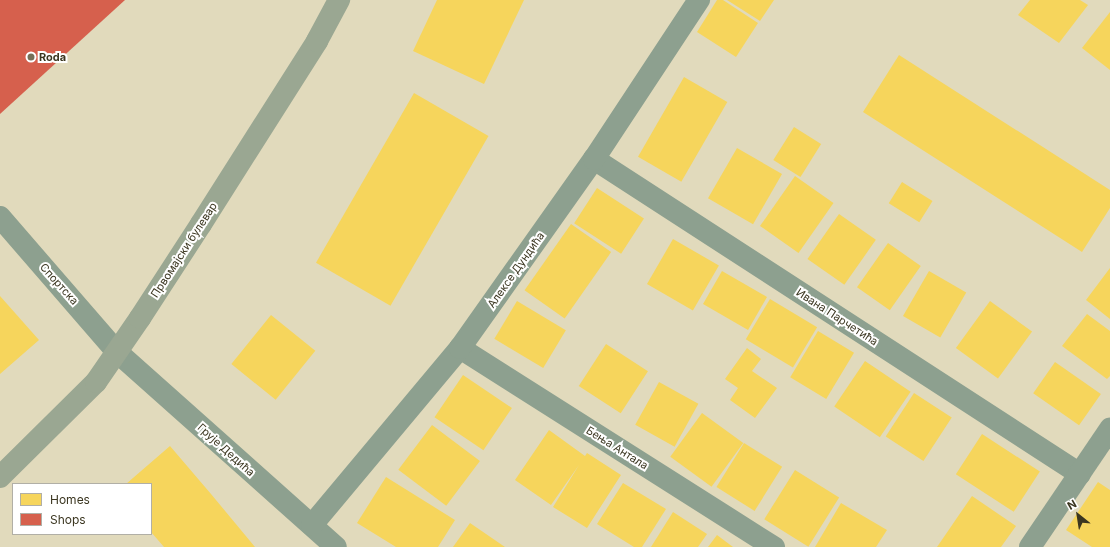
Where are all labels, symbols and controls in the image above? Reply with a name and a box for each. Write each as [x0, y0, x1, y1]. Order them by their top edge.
place label: Roda [39, 50, 66, 64]
marker: Roda [26, 52, 36, 62]
street label: Првомајски булевар [148, 200, 220, 300]
street label: Алексе Дундића [485, 230, 547, 310]
street label: Спортска [37, 261, 81, 307]
street label: Ивана Парчетића [794, 286, 880, 348]
street label: Грује Дедића [195, 421, 257, 479]
street label: Бења Антала [584, 424, 650, 472]
legend [12, 483, 152, 535]
text: Homes [50, 492, 90, 507]
north arrow [1058, 495, 1098, 535]
text: N [1065, 496, 1079, 513]
text: Shops [50, 512, 86, 527]

